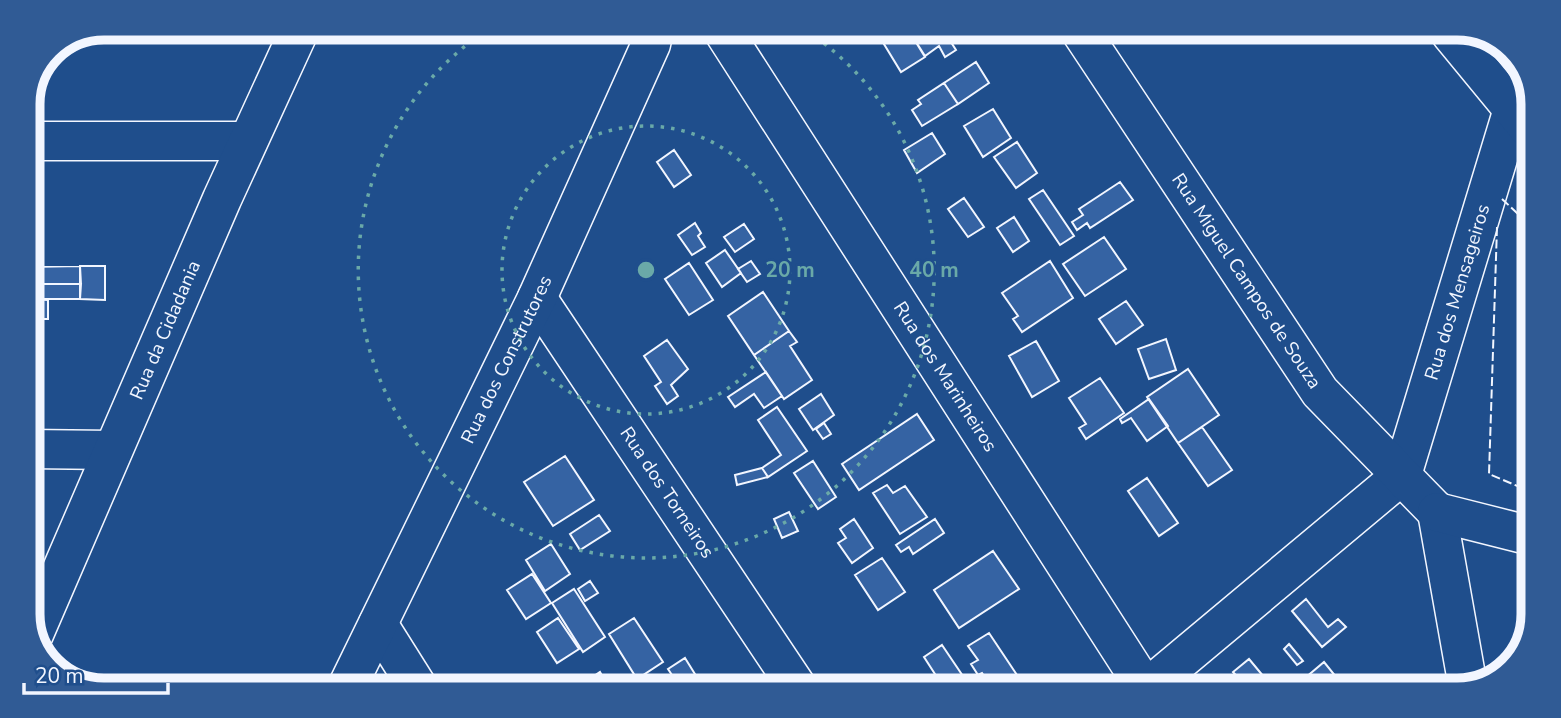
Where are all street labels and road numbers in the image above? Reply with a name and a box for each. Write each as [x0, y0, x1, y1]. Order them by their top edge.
street label: Rua Miguel Campos de Souza [1165, 168, 1327, 394]
street label: Rua dos Mensageiros [1419, 201, 1496, 383]
street label: Rua da Cidadania [124, 257, 207, 404]
street label: Rua dos Construtores [455, 271, 558, 448]
street label: Rua dos Marinheiros [887, 296, 1003, 457]
street label: Rua dos Torneiros [614, 422, 720, 563]

